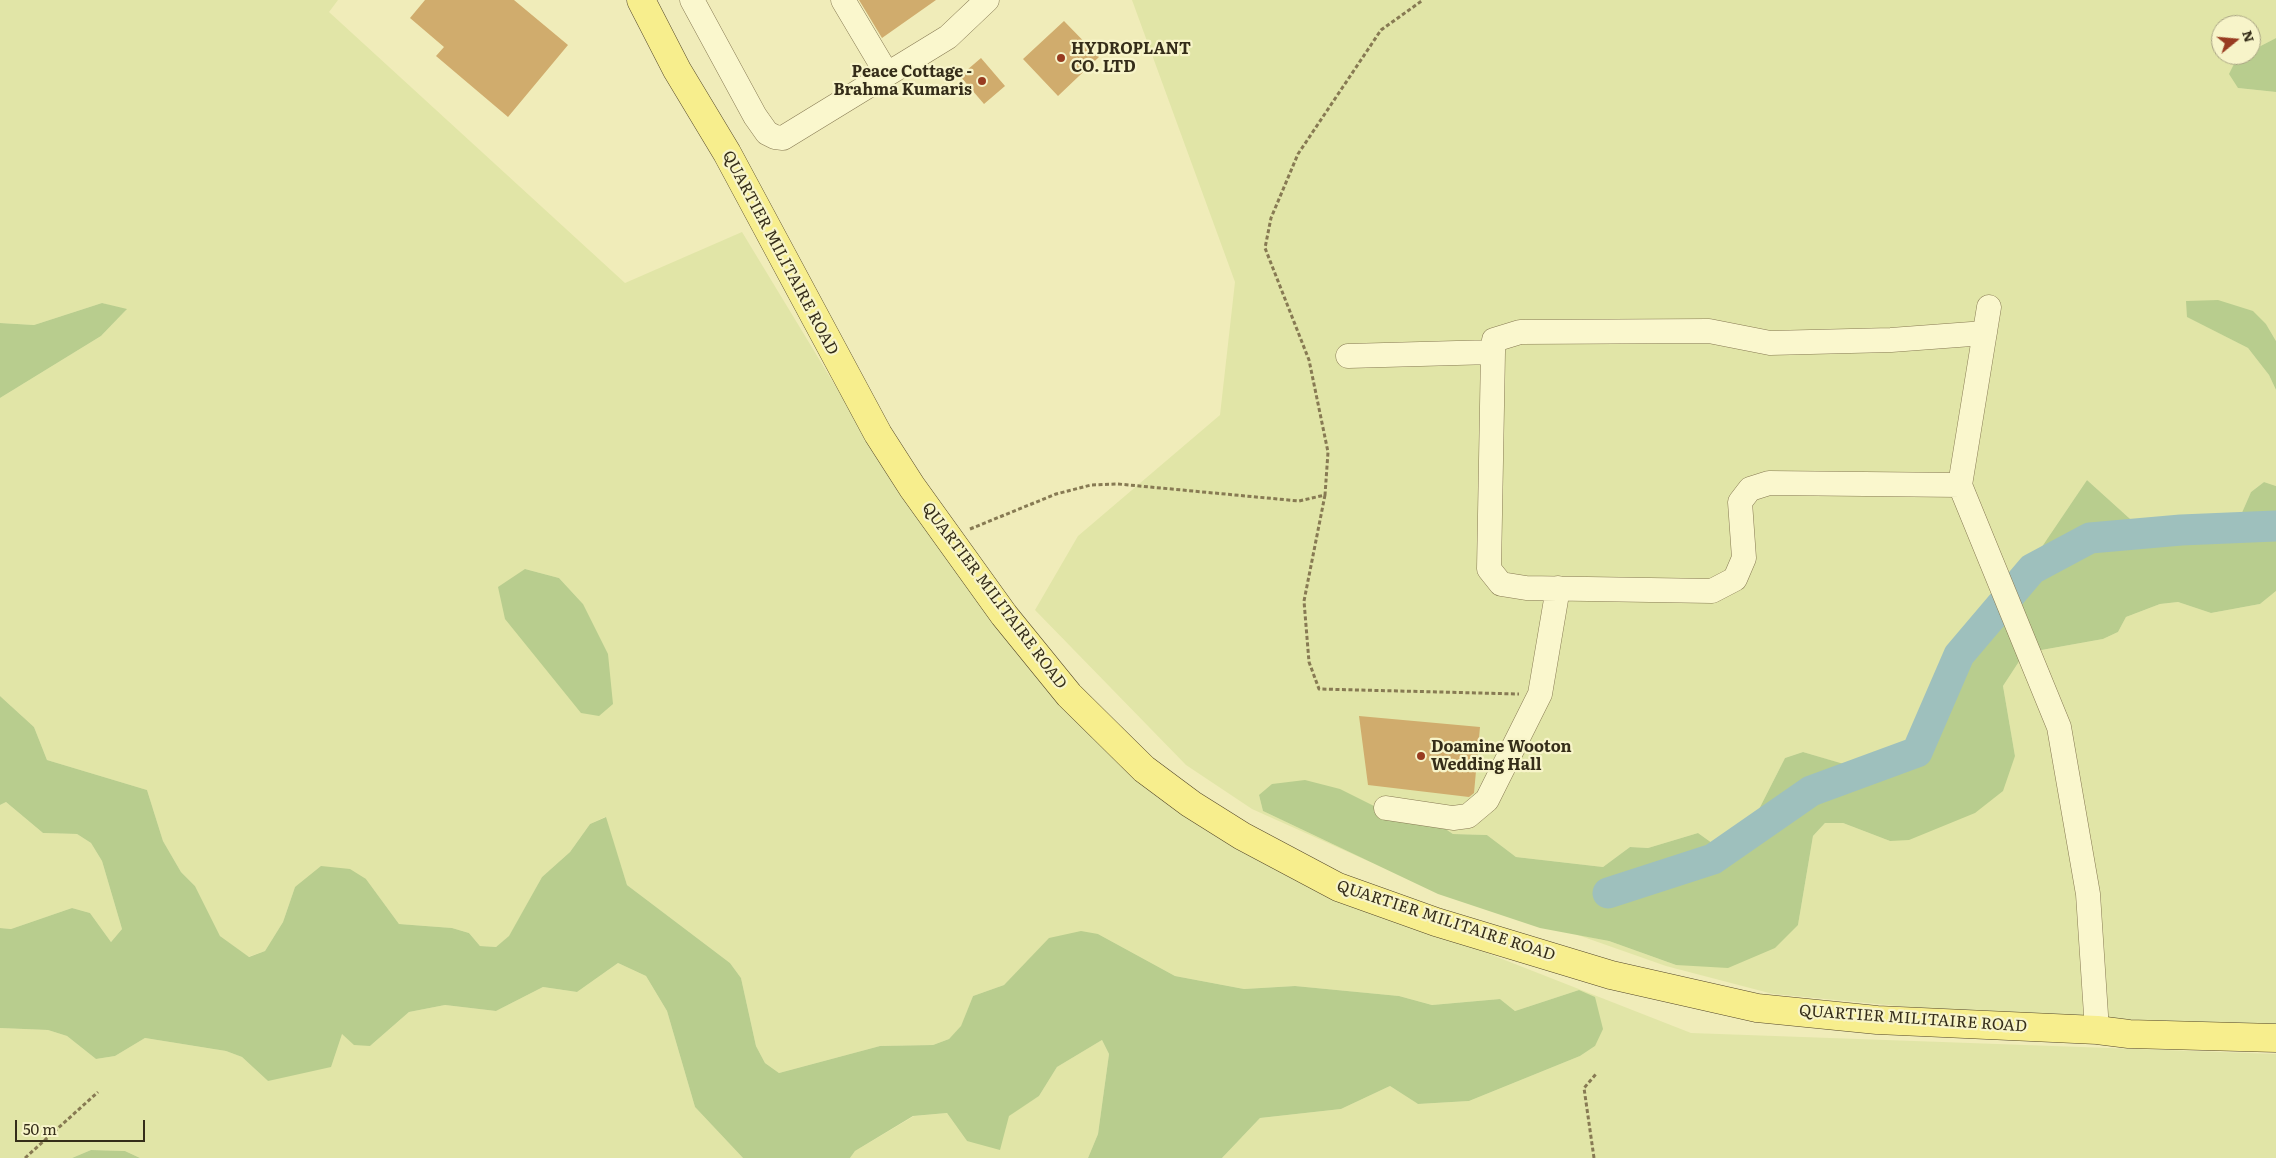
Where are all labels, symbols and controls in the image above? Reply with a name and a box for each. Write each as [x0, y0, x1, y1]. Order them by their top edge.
north arrow [2211, 15, 2261, 65]
text: N [2238, 27, 2261, 44]
place label: HYDROPLANT CO. LTD [1071, 39, 1191, 77]
marker: HYDROPLANT CO. LTD [1055, 52, 1067, 64]
place label: Peace Cottage - Brahma Kumaris [833, 62, 972, 100]
marker: Peace Cottage - Brahma Kumaris [976, 75, 988, 87]
street label: QUARTIER MILITAIRE ROAD [718, 148, 842, 358]
street label: QUARTIER MILITAIRE ROAD [918, 499, 1070, 693]
place label: Doamine Wooton Wedding Hall [1431, 737, 1572, 775]
marker: Doamine Wooton Wedding Hall [1415, 750, 1427, 762]
street label: QUARTIER MILITAIRE ROAD [1334, 877, 1558, 965]
street label: QUARTIER MILITAIRE ROAD [1798, 1001, 2028, 1037]
scale bar [18, 1110, 148, 1142]
text: 50 m [23, 1117, 57, 1140]

